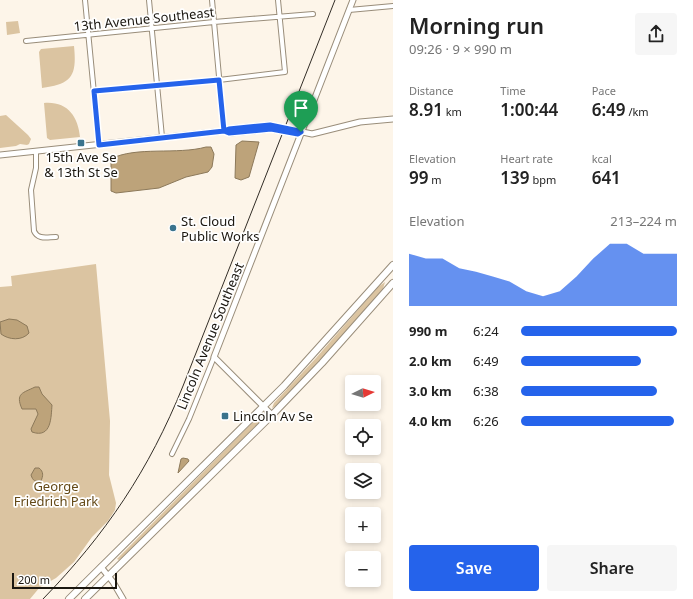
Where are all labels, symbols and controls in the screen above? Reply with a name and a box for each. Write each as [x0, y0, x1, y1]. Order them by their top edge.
street label: 13th Avenue Southeast [73, 3, 216, 35]
text: Morning run [409, 10, 544, 40]
button: share [635, 13, 677, 55]
text: 09:26 · 9 × 990 m [409, 40, 512, 58]
text: Distance [409, 83, 454, 98]
text: Time [500, 83, 526, 98]
text: Pace [592, 83, 616, 98]
pin [284, 91, 318, 132]
icon: arrive [290, 97, 312, 119]
text: 8.91 [409, 98, 443, 121]
text: 1:00:44 [500, 98, 558, 121]
text: 6:49 [592, 98, 626, 121]
text: km [443, 104, 462, 119]
text: /km [626, 104, 649, 119]
marker: 15th Ave Se & 13th St Se [76, 138, 86, 148]
place label: 15th Ave Se & 13th St Se [44, 148, 118, 181]
text: Elevation [409, 151, 456, 166]
text: Heart rate [500, 151, 553, 166]
text: kcal [592, 151, 612, 166]
text: 99 [409, 166, 428, 189]
text: 139 [500, 166, 530, 189]
text: 641 [592, 166, 621, 189]
text: m [428, 172, 442, 187]
text: bpm [530, 172, 556, 187]
place label: St. Cloud Public Works [181, 212, 259, 245]
text: Elevation [409, 212, 465, 230]
text: 213–224 m [610, 212, 677, 230]
marker: St. Cloud Public Works [168, 223, 178, 233]
street label: Lincoln Avenue Southeast [172, 259, 248, 412]
text: 990 m [409, 322, 447, 340]
text: 6:24 [473, 322, 499, 340]
text: 2.0 km [409, 352, 452, 370]
text: 6:49 [473, 352, 499, 370]
north arrow [345, 375, 381, 411]
map controls [345, 375, 381, 587]
text: 3.0 km [409, 382, 452, 400]
text: 6:38 [473, 382, 499, 400]
place label: Lincoln Av Se [233, 407, 313, 425]
marker: Lincoln Av Se [220, 411, 230, 421]
text: 4.0 km [409, 412, 452, 430]
text: 6:26 [473, 412, 499, 430]
button: locate [345, 419, 381, 455]
button: layers [345, 463, 381, 499]
park label: George Friedrich Park [14, 477, 98, 510]
button: + [345, 507, 381, 543]
button: Save [409, 545, 539, 591]
button: Share [547, 545, 677, 591]
button: − [345, 551, 381, 587]
scale bar [12, 571, 117, 590]
text: 200 m [18, 572, 50, 587]

